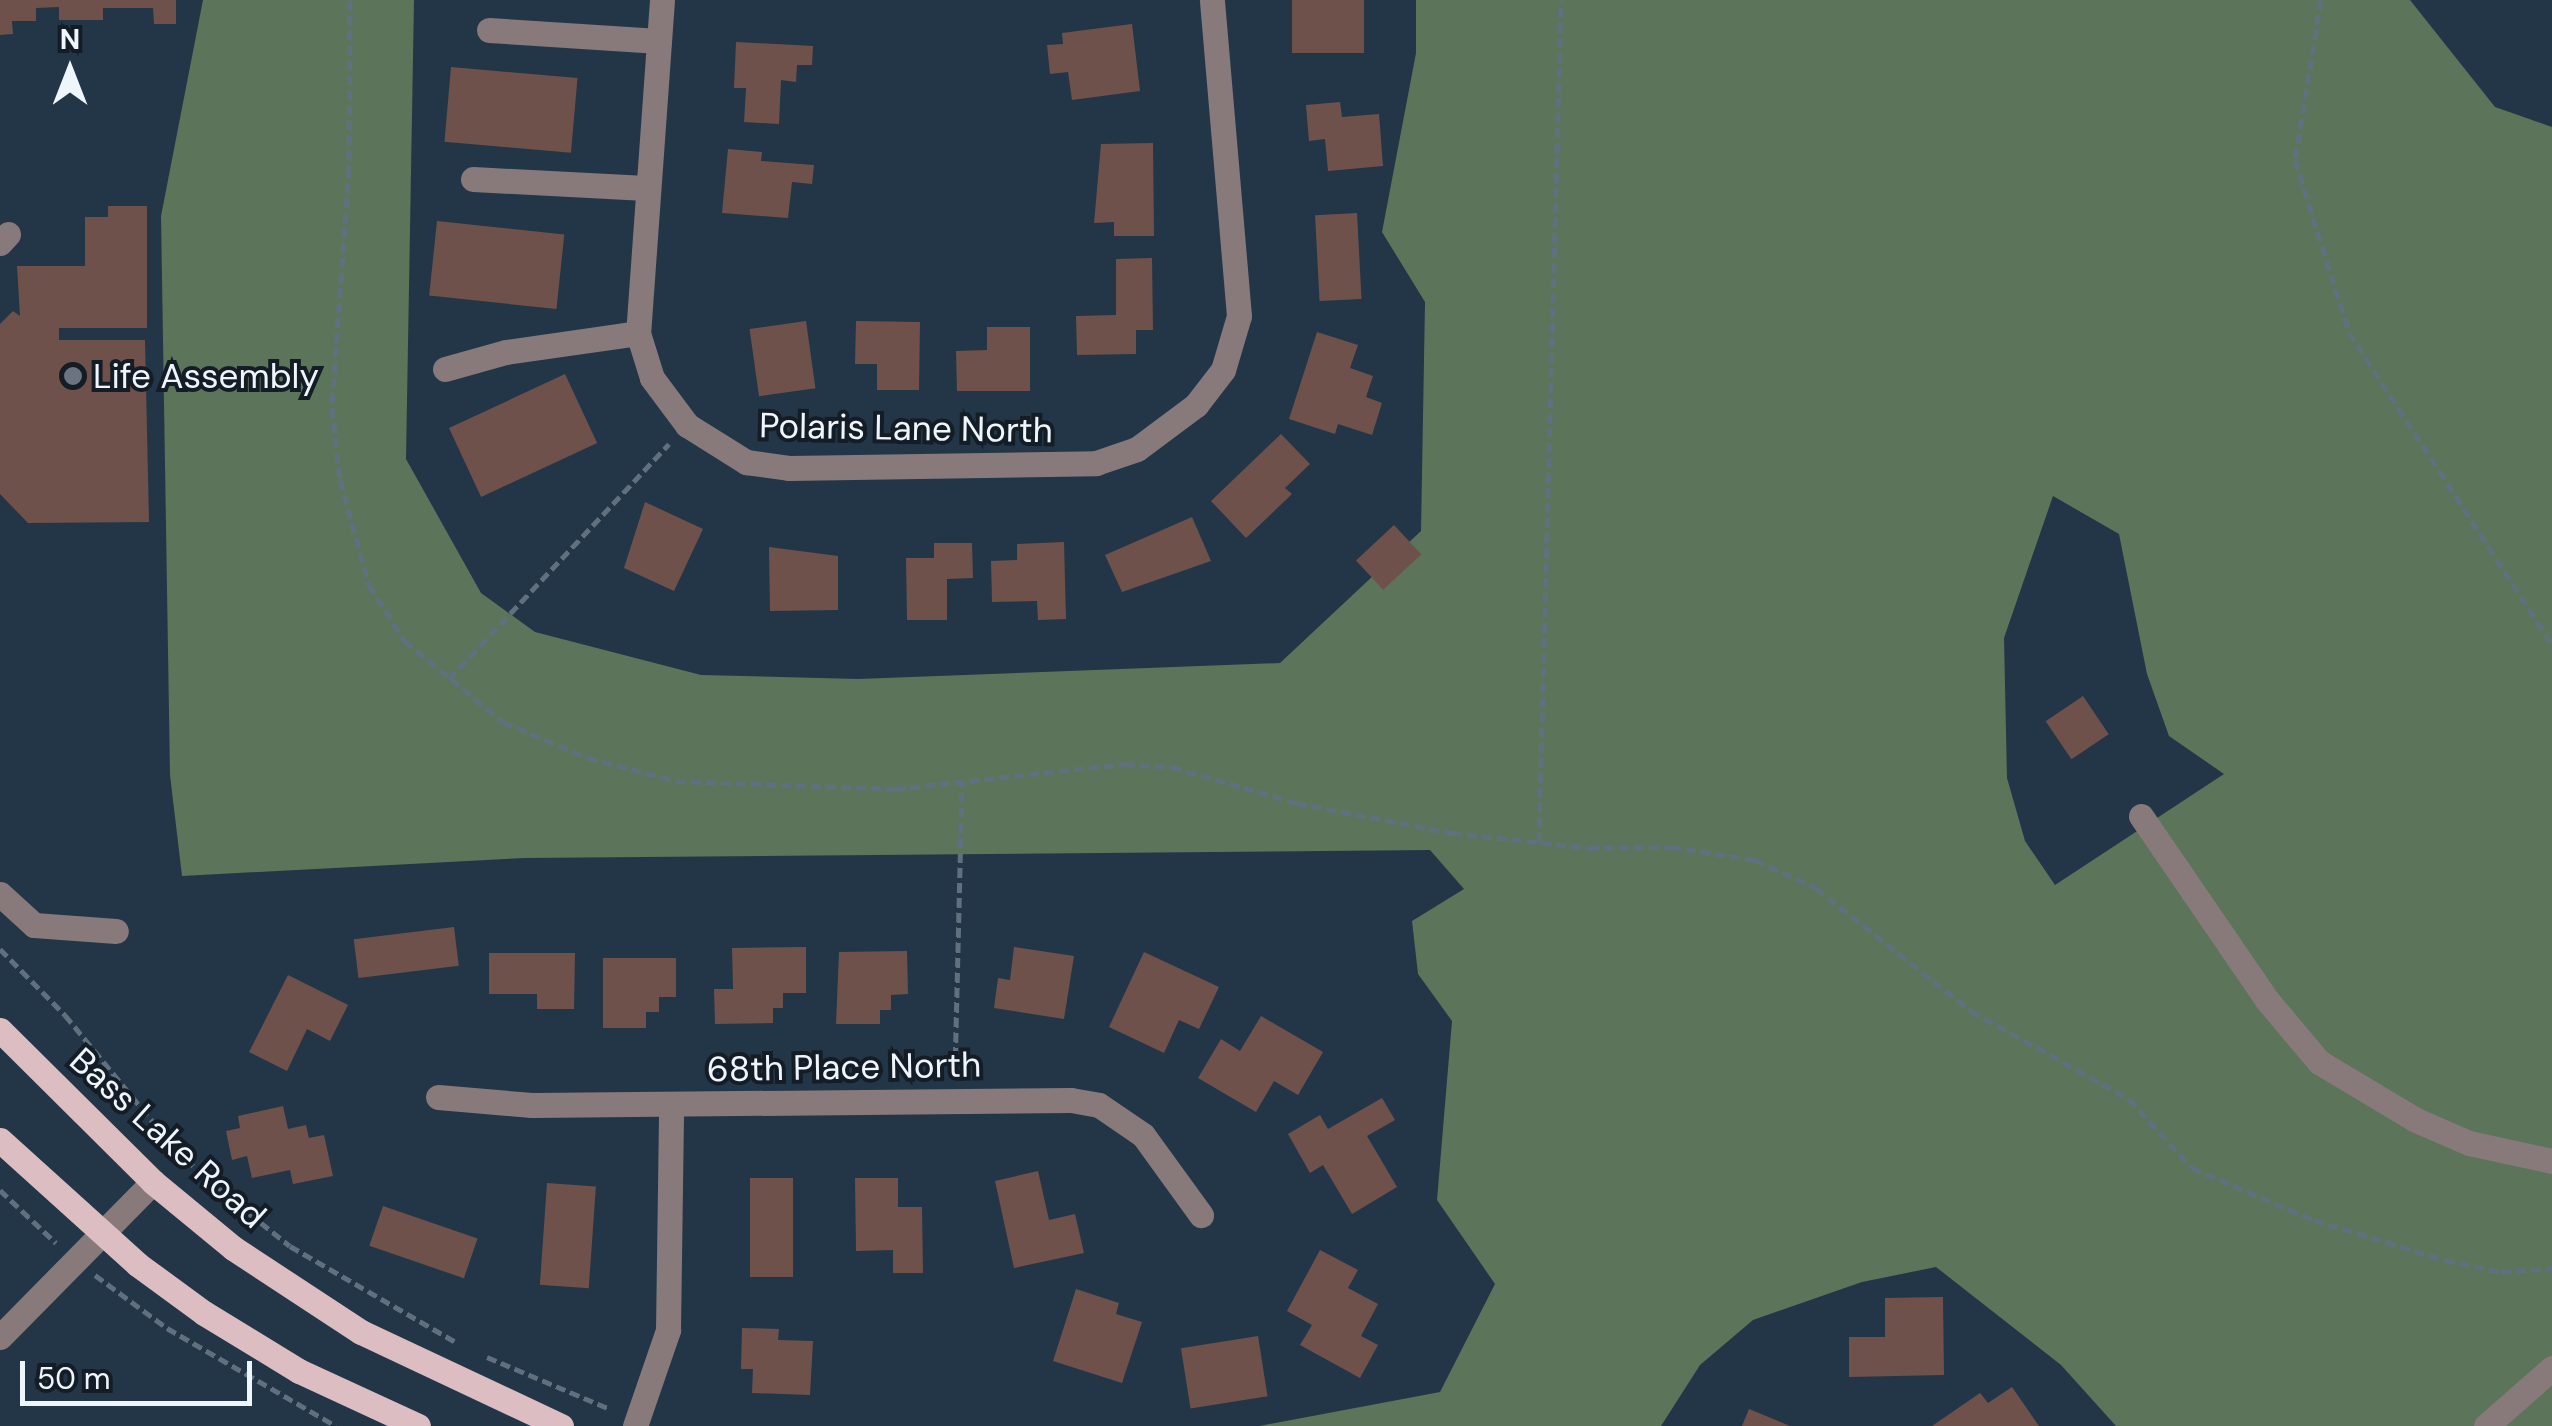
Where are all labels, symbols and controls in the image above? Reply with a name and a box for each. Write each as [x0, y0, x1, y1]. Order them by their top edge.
north arrow [20, 20, 120, 120]
text: N [60, 21, 80, 58]
place label: Life Assembly [93, 355, 319, 397]
marker: Life Assembly [62, 365, 84, 387]
street label: Polaris Lane North [759, 404, 1053, 452]
street label: Bass Lake Road [61, 1039, 275, 1237]
street label: 68th Place North [706, 1044, 982, 1090]
scale bar [25, 1341, 258, 1403]
text: 50 m [37, 1359, 111, 1398]

